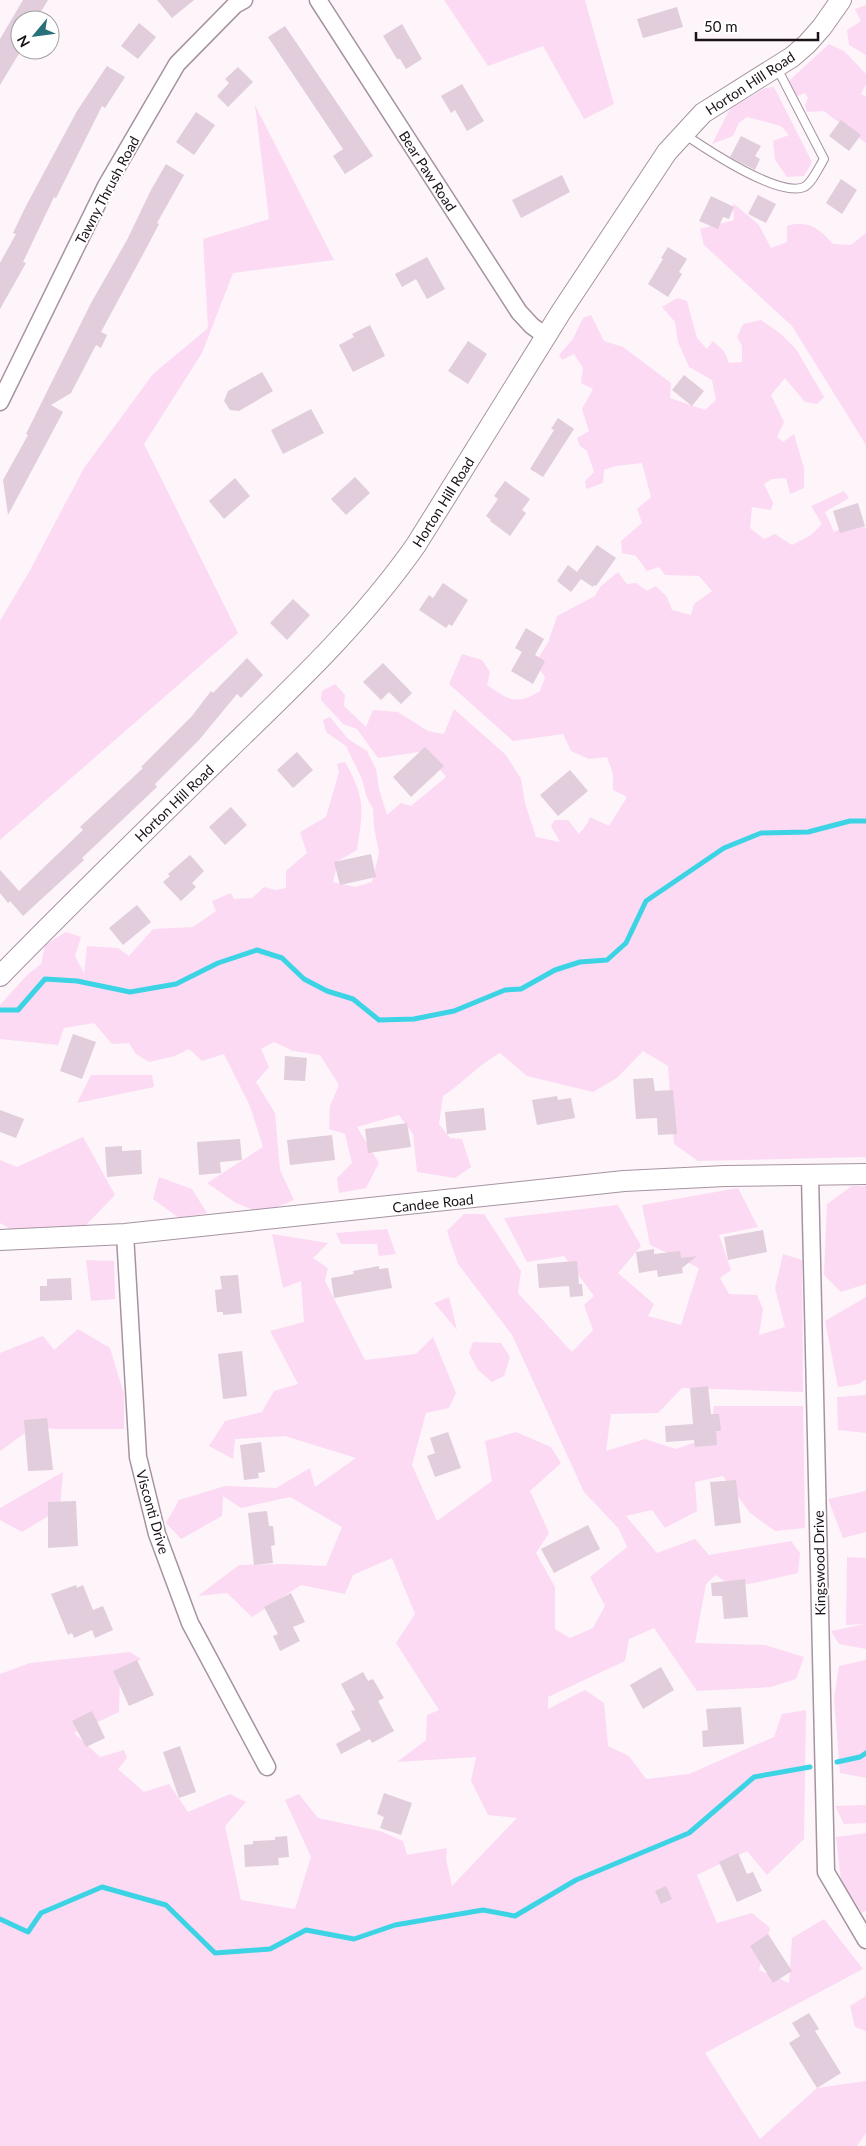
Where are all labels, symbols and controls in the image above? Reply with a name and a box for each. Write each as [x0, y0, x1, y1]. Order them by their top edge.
north arrow [10, 10, 60, 60]
scale bar [696, 10, 818, 42]
text: 50 m [704, 17, 738, 35]
text: N [13, 33, 33, 50]
street label: Horton Hill Road [702, 48, 798, 118]
street label: Bear Paw Road [396, 128, 460, 214]
street label: Tawny Thrush Road [71, 133, 143, 247]
street label: Horton Hill Road [408, 454, 478, 550]
street label: Horton Hill Road [131, 761, 217, 845]
street label: Candee Road [392, 1190, 474, 1216]
street label: Visconti Drive [133, 1468, 173, 1556]
street label: Kingswood Drive [810, 1510, 828, 1616]

